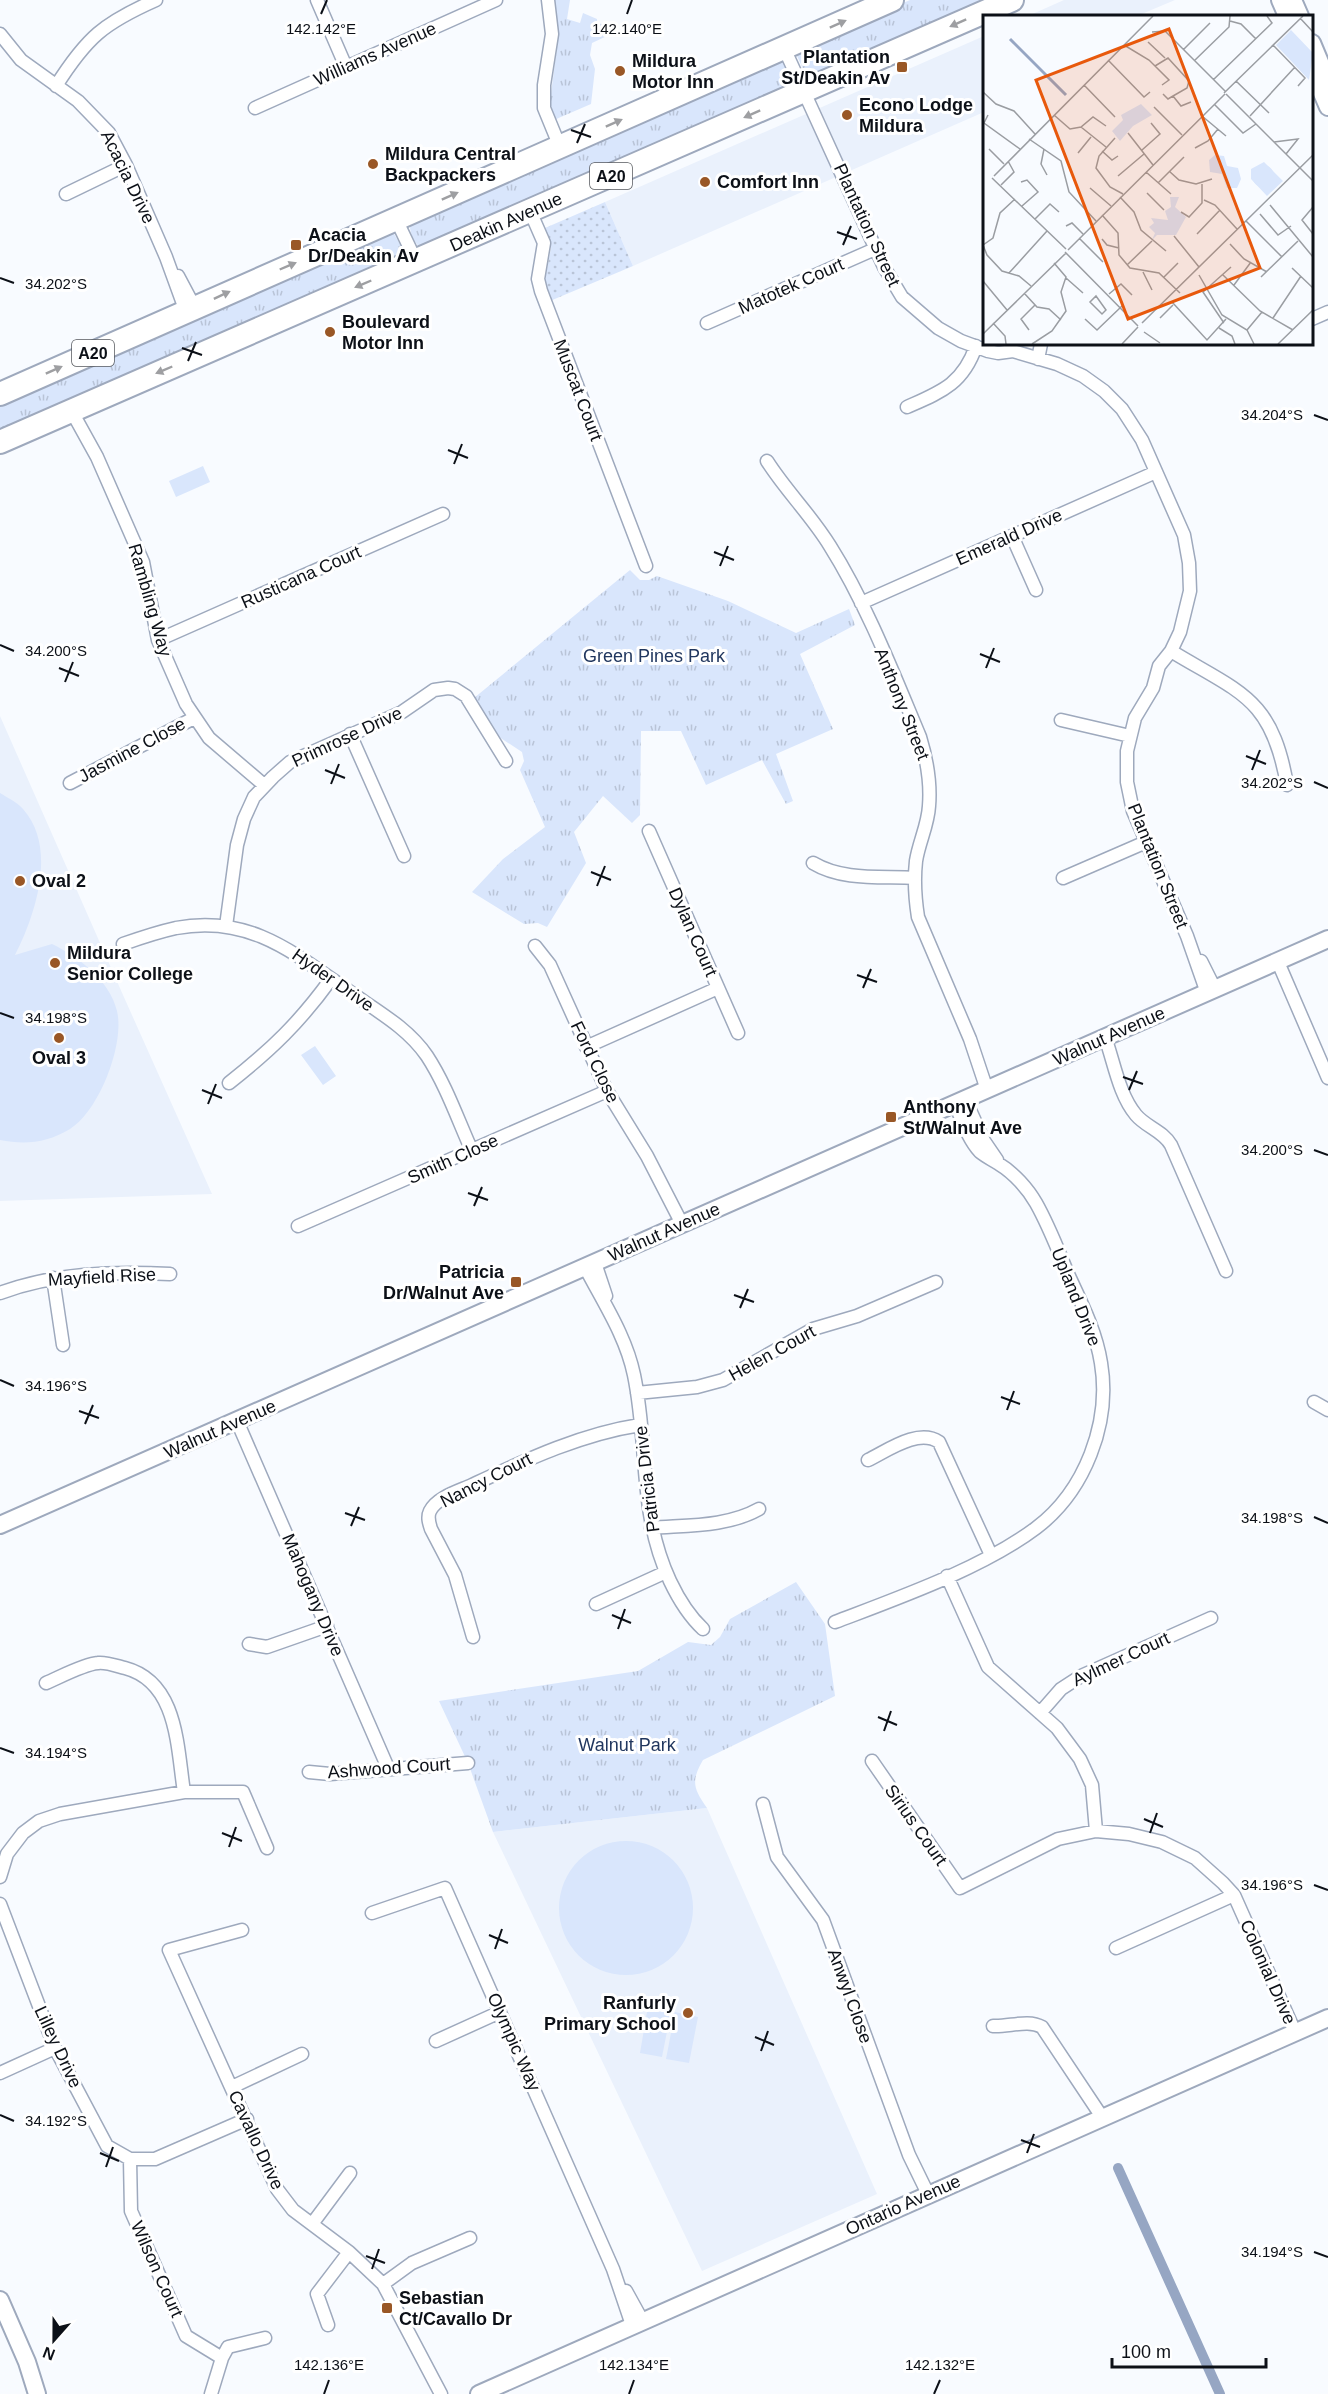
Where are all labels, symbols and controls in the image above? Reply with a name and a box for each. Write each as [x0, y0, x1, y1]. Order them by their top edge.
inset map [983, 15, 1313, 345]
street label: Williams Avenue [311, 18, 439, 90]
one-way arrow [829, 19, 847, 29]
one-way arrow [950, 19, 967, 28]
text: 142.142°E [286, 20, 356, 37]
text: 142.140°E [592, 20, 662, 37]
place label: Plantation St/Deakin Av [781, 47, 890, 88]
place label: Mildura Motor Inn [632, 51, 714, 92]
marker: Plantation St/Deakin Av [895, 60, 909, 74]
marker: Mildura Motor Inn [613, 64, 627, 78]
place label: Econo Lodge Mildura [859, 95, 973, 136]
marker: Econo Lodge Mildura [840, 108, 854, 122]
one-way arrow [743, 109, 760, 118]
one-way arrow [605, 118, 623, 127]
street label: Acacia Drive [97, 127, 159, 227]
place label: Mildura Central Backpackers [385, 144, 516, 185]
marker: Mildura Central Backpackers [366, 157, 380, 171]
street label: Plantation Street [830, 160, 904, 290]
road number: A20 [590, 163, 632, 189]
place label: Comfort Inn [717, 172, 819, 192]
marker: Comfort Inn [698, 175, 712, 189]
street label: Deakin Avenue [447, 188, 565, 256]
one-way arrow [441, 191, 458, 200]
place label: Acacia Dr/Deakin Av [308, 225, 419, 266]
marker: Acacia Dr/Deakin Av [289, 238, 303, 252]
street label: Matotek Court [735, 254, 847, 318]
one-way arrow [279, 262, 296, 271]
text: 34.202°S [25, 275, 87, 292]
one-way arrow [353, 279, 371, 289]
one-way arrow [214, 291, 231, 300]
place label: Boulevard Motor Inn [342, 312, 430, 353]
marker: Boulevard Motor Inn [323, 325, 337, 339]
street label: Muscat Court [549, 336, 607, 444]
road number: A20 [72, 340, 114, 366]
one-way arrow [155, 365, 173, 375]
one-way arrow [45, 366, 62, 375]
text: 34.204°S [1241, 406, 1303, 423]
street label: Emerald Drive [953, 505, 1065, 569]
street label: Rambling Way [124, 541, 176, 659]
street label: Rusticana Court [238, 542, 364, 612]
text: 34.200°S [25, 642, 87, 659]
street label: Anthony Street [870, 645, 934, 763]
park label: Green Pines Park [583, 646, 726, 666]
street label: Primrose Drive [289, 703, 405, 771]
street label: Jasmine Close [75, 713, 189, 787]
text: 34.202°S [1241, 774, 1303, 791]
street label: Plantation Street [1124, 801, 1192, 931]
place label: Oval 2 [32, 871, 86, 891]
marker: Oval 2 [13, 874, 27, 888]
street label: Dylan Court [665, 885, 721, 979]
place label: Mildura Senior College [67, 943, 193, 984]
street label: Hyder Drive [288, 945, 378, 1015]
marker: Mildura Senior College [48, 956, 62, 970]
street label: Walnut Avenue [1050, 1002, 1168, 1070]
text: 34.198°S [25, 1009, 87, 1026]
street label: Ford Close [567, 1018, 623, 1106]
marker: Oval 3 [52, 1031, 66, 1045]
place label: Oval 3 [32, 1048, 86, 1068]
place label: Anthony St/Walnut Ave [903, 1097, 1022, 1138]
marker: Anthony St/Walnut Ave [884, 1110, 898, 1124]
street label: Smith Close [405, 1130, 501, 1188]
text: 34.200°S [1241, 1141, 1303, 1158]
street label: Walnut Avenue [605, 1198, 723, 1266]
street label: Upland Drive [1047, 1245, 1105, 1349]
place label: Patricia Dr/Walnut Ave [383, 1262, 505, 1303]
street label: Mayfield Rise [48, 1264, 156, 1290]
marker: Patricia Dr/Walnut Ave [509, 1275, 523, 1289]
street label: Helen Court [725, 1321, 819, 1385]
text: 34.196°S [25, 1377, 87, 1394]
street label: Walnut Avenue [161, 1395, 279, 1463]
street label: Patricia Drive [631, 1425, 663, 1533]
street label: Nancy Court [437, 1448, 535, 1512]
text: 34.198°S [1241, 1509, 1303, 1526]
street label: Mahogany Drive [278, 1531, 348, 1659]
street label: Aylmer Court [1069, 1628, 1173, 1690]
park label: Walnut Park [578, 1735, 677, 1755]
text: 34.194°S [25, 1744, 87, 1761]
street label: Ashwood Court [327, 1754, 451, 1782]
street label: Sirius Court [881, 1781, 951, 1869]
text: 34.196°S [1241, 1876, 1303, 1893]
street label: Colonial Drive [1236, 1917, 1300, 2027]
street label: Anwyl Close [824, 1946, 876, 2046]
street label: Olympic Way [483, 1990, 545, 2094]
place label: Ranfurly Primary School [544, 1993, 676, 2034]
street label: Lilley Drive [30, 2003, 86, 2091]
marker: Ranfurly Primary School [681, 2006, 695, 2020]
street label: Cavallo Drive [224, 2087, 288, 2193]
text: 34.192°S [25, 2112, 87, 2129]
street label: Ontario Avenue [842, 2171, 964, 2239]
street label: Wilson Court [127, 2218, 187, 2320]
text: 34.194°S [1241, 2243, 1303, 2260]
place label: Sebastian Ct/Cavallo Dr [399, 2288, 512, 2329]
marker: Sebastian Ct/Cavallo Dr [380, 2301, 394, 2315]
north arrow [24, 2310, 84, 2370]
scale bar [1112, 2331, 1266, 2369]
text: 100 m [1121, 2342, 1171, 2362]
text: N [40, 2344, 57, 2364]
text: 142.136°E [294, 2356, 364, 2373]
text: 142.134°E [599, 2356, 669, 2373]
text: 142.132°E [905, 2356, 975, 2373]

